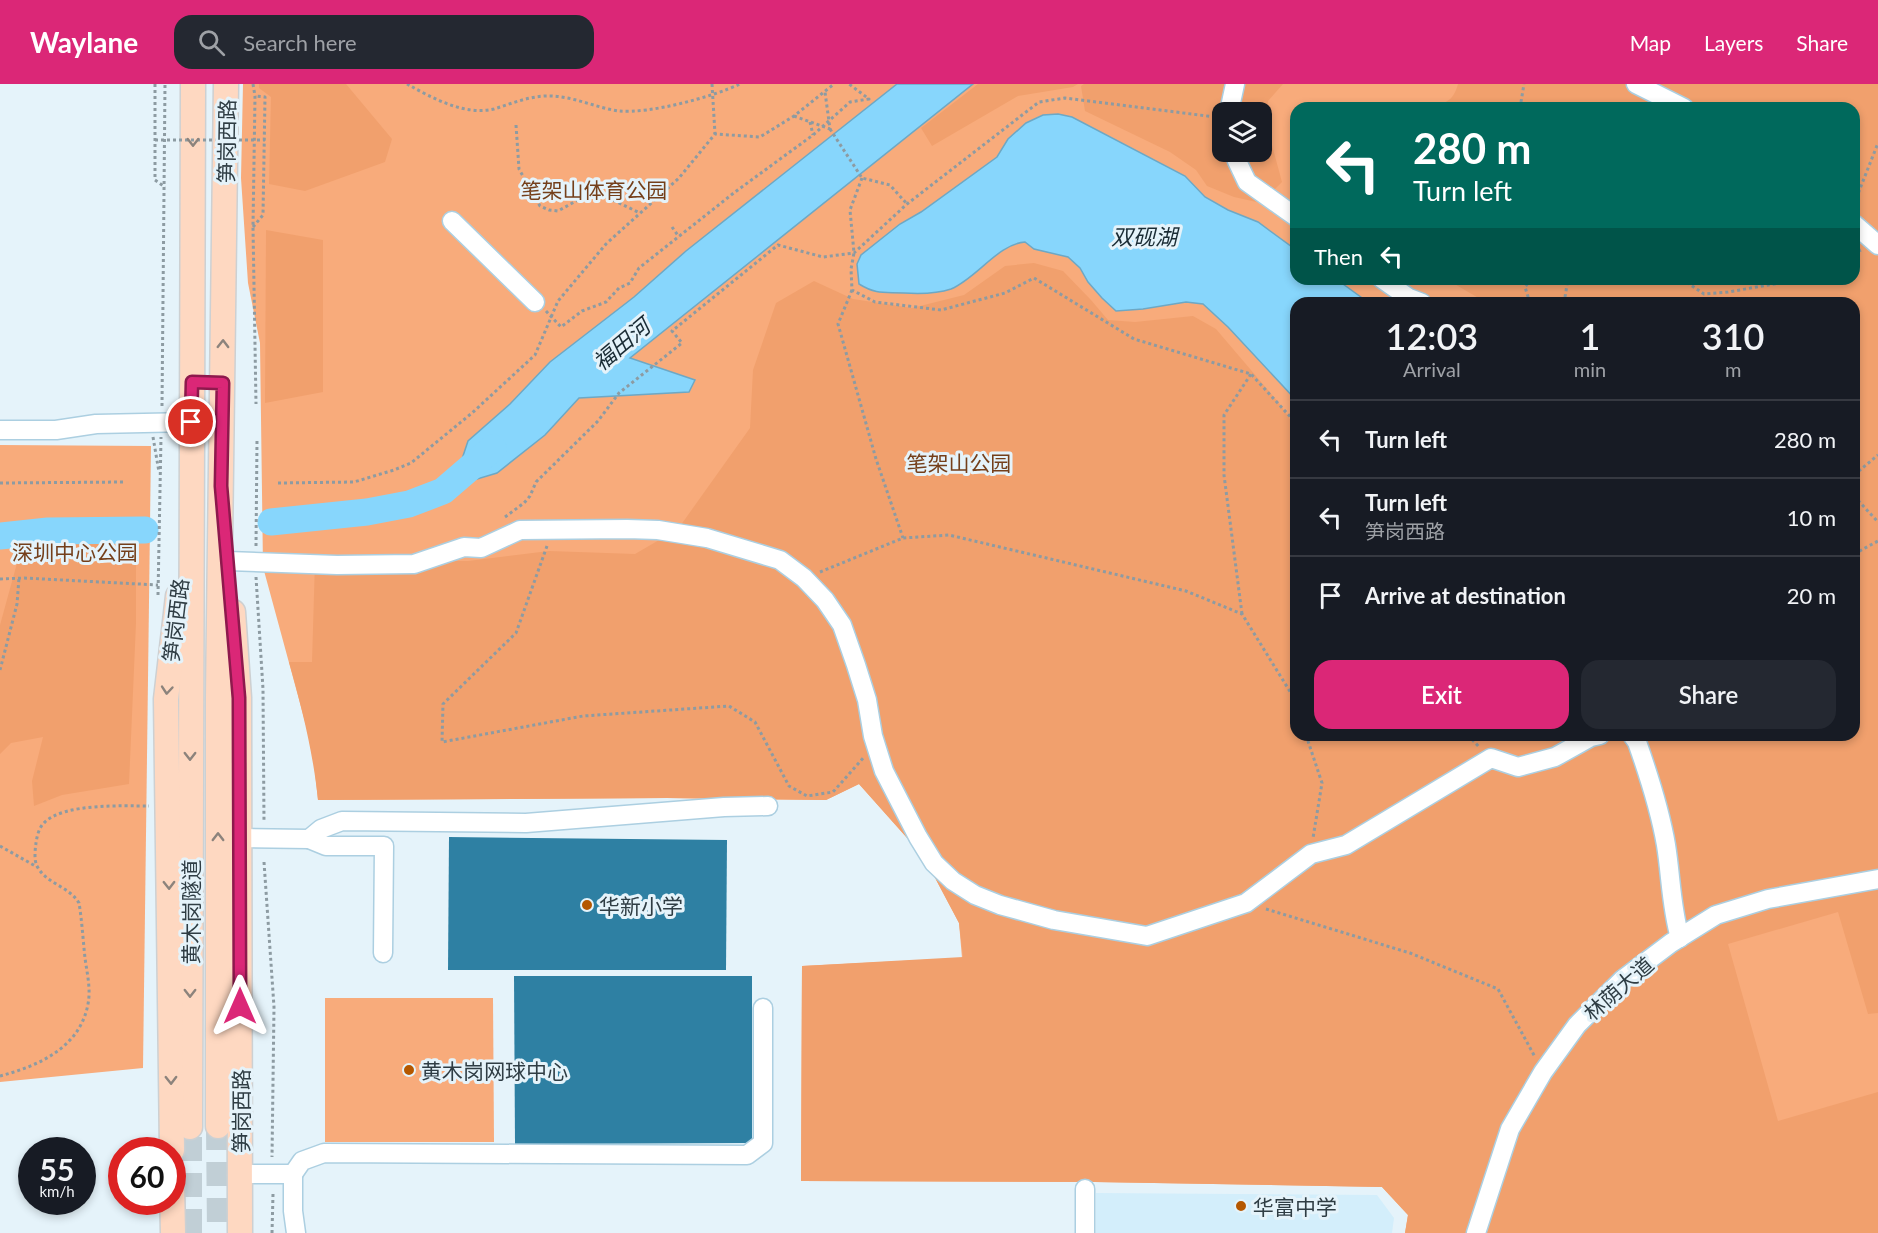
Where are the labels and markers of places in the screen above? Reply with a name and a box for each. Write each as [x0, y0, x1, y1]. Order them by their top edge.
pin [165, 396, 216, 447]
place label: 华新小学 [599, 893, 683, 918]
marker: 华新小学 [580, 898, 594, 912]
place label: 黄木岗网球中心 [421, 1058, 568, 1083]
marker: 黄木岗网球中心 [402, 1063, 416, 1077]
place label: 华富中学 [1253, 1194, 1337, 1219]
marker: 华富中学 [1234, 1199, 1248, 1213]

